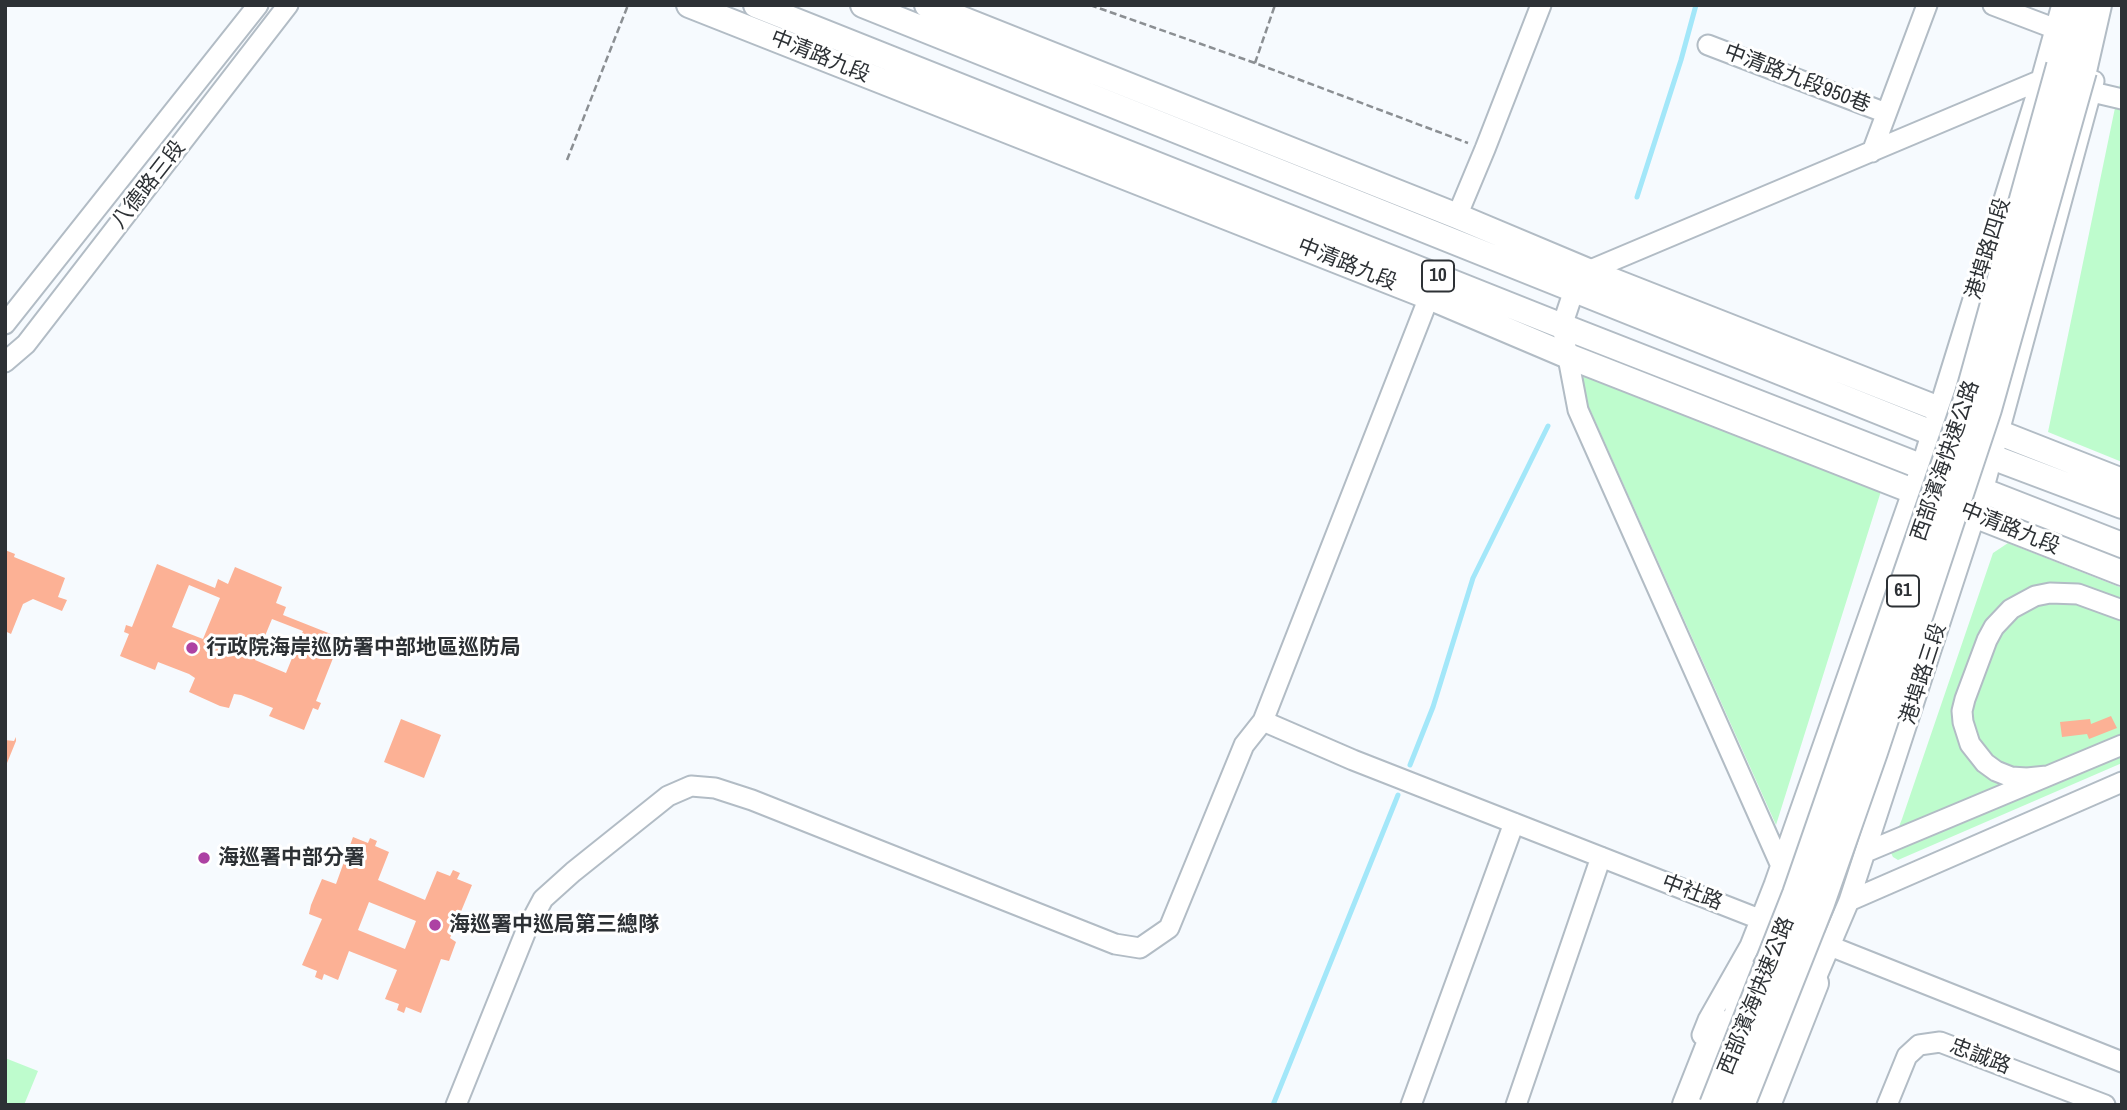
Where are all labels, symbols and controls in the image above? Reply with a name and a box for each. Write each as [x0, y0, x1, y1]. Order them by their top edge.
street label: 中清路九段 [767, 26, 873, 88]
street label: 中清路九段950巷 [1720, 40, 1874, 118]
street label: 八德路三段 [107, 136, 191, 234]
street label: 港埠路四段 [1962, 195, 2016, 303]
street label: 中清路九段 [1294, 234, 1400, 296]
road number: 10 [1422, 260, 1454, 292]
street label: 西部濱海快速公路 [1907, 377, 1985, 545]
street label: 中清路九段 [1957, 498, 2063, 560]
road number: 61 [1887, 576, 1919, 606]
street label: 港埠路三段 [1896, 620, 1952, 728]
place label: 行政院海岸巡防署中部地區巡防局 [206, 635, 521, 661]
marker: 行政院海岸巡防署中部地區巡防局 [184, 640, 200, 656]
place label: 海巡署中部分署 [218, 845, 365, 871]
marker: 海巡署中部分署 [196, 850, 212, 866]
street label: 中社路 [1658, 870, 1726, 916]
place label: 海巡署中巡局第三總隊 [449, 912, 659, 938]
street label: 西部濱海快速公路 [1714, 913, 1800, 1079]
marker: 海巡署中巡局第三總隊 [427, 917, 443, 933]
street label: 忠誠路 [1946, 1034, 2014, 1080]

